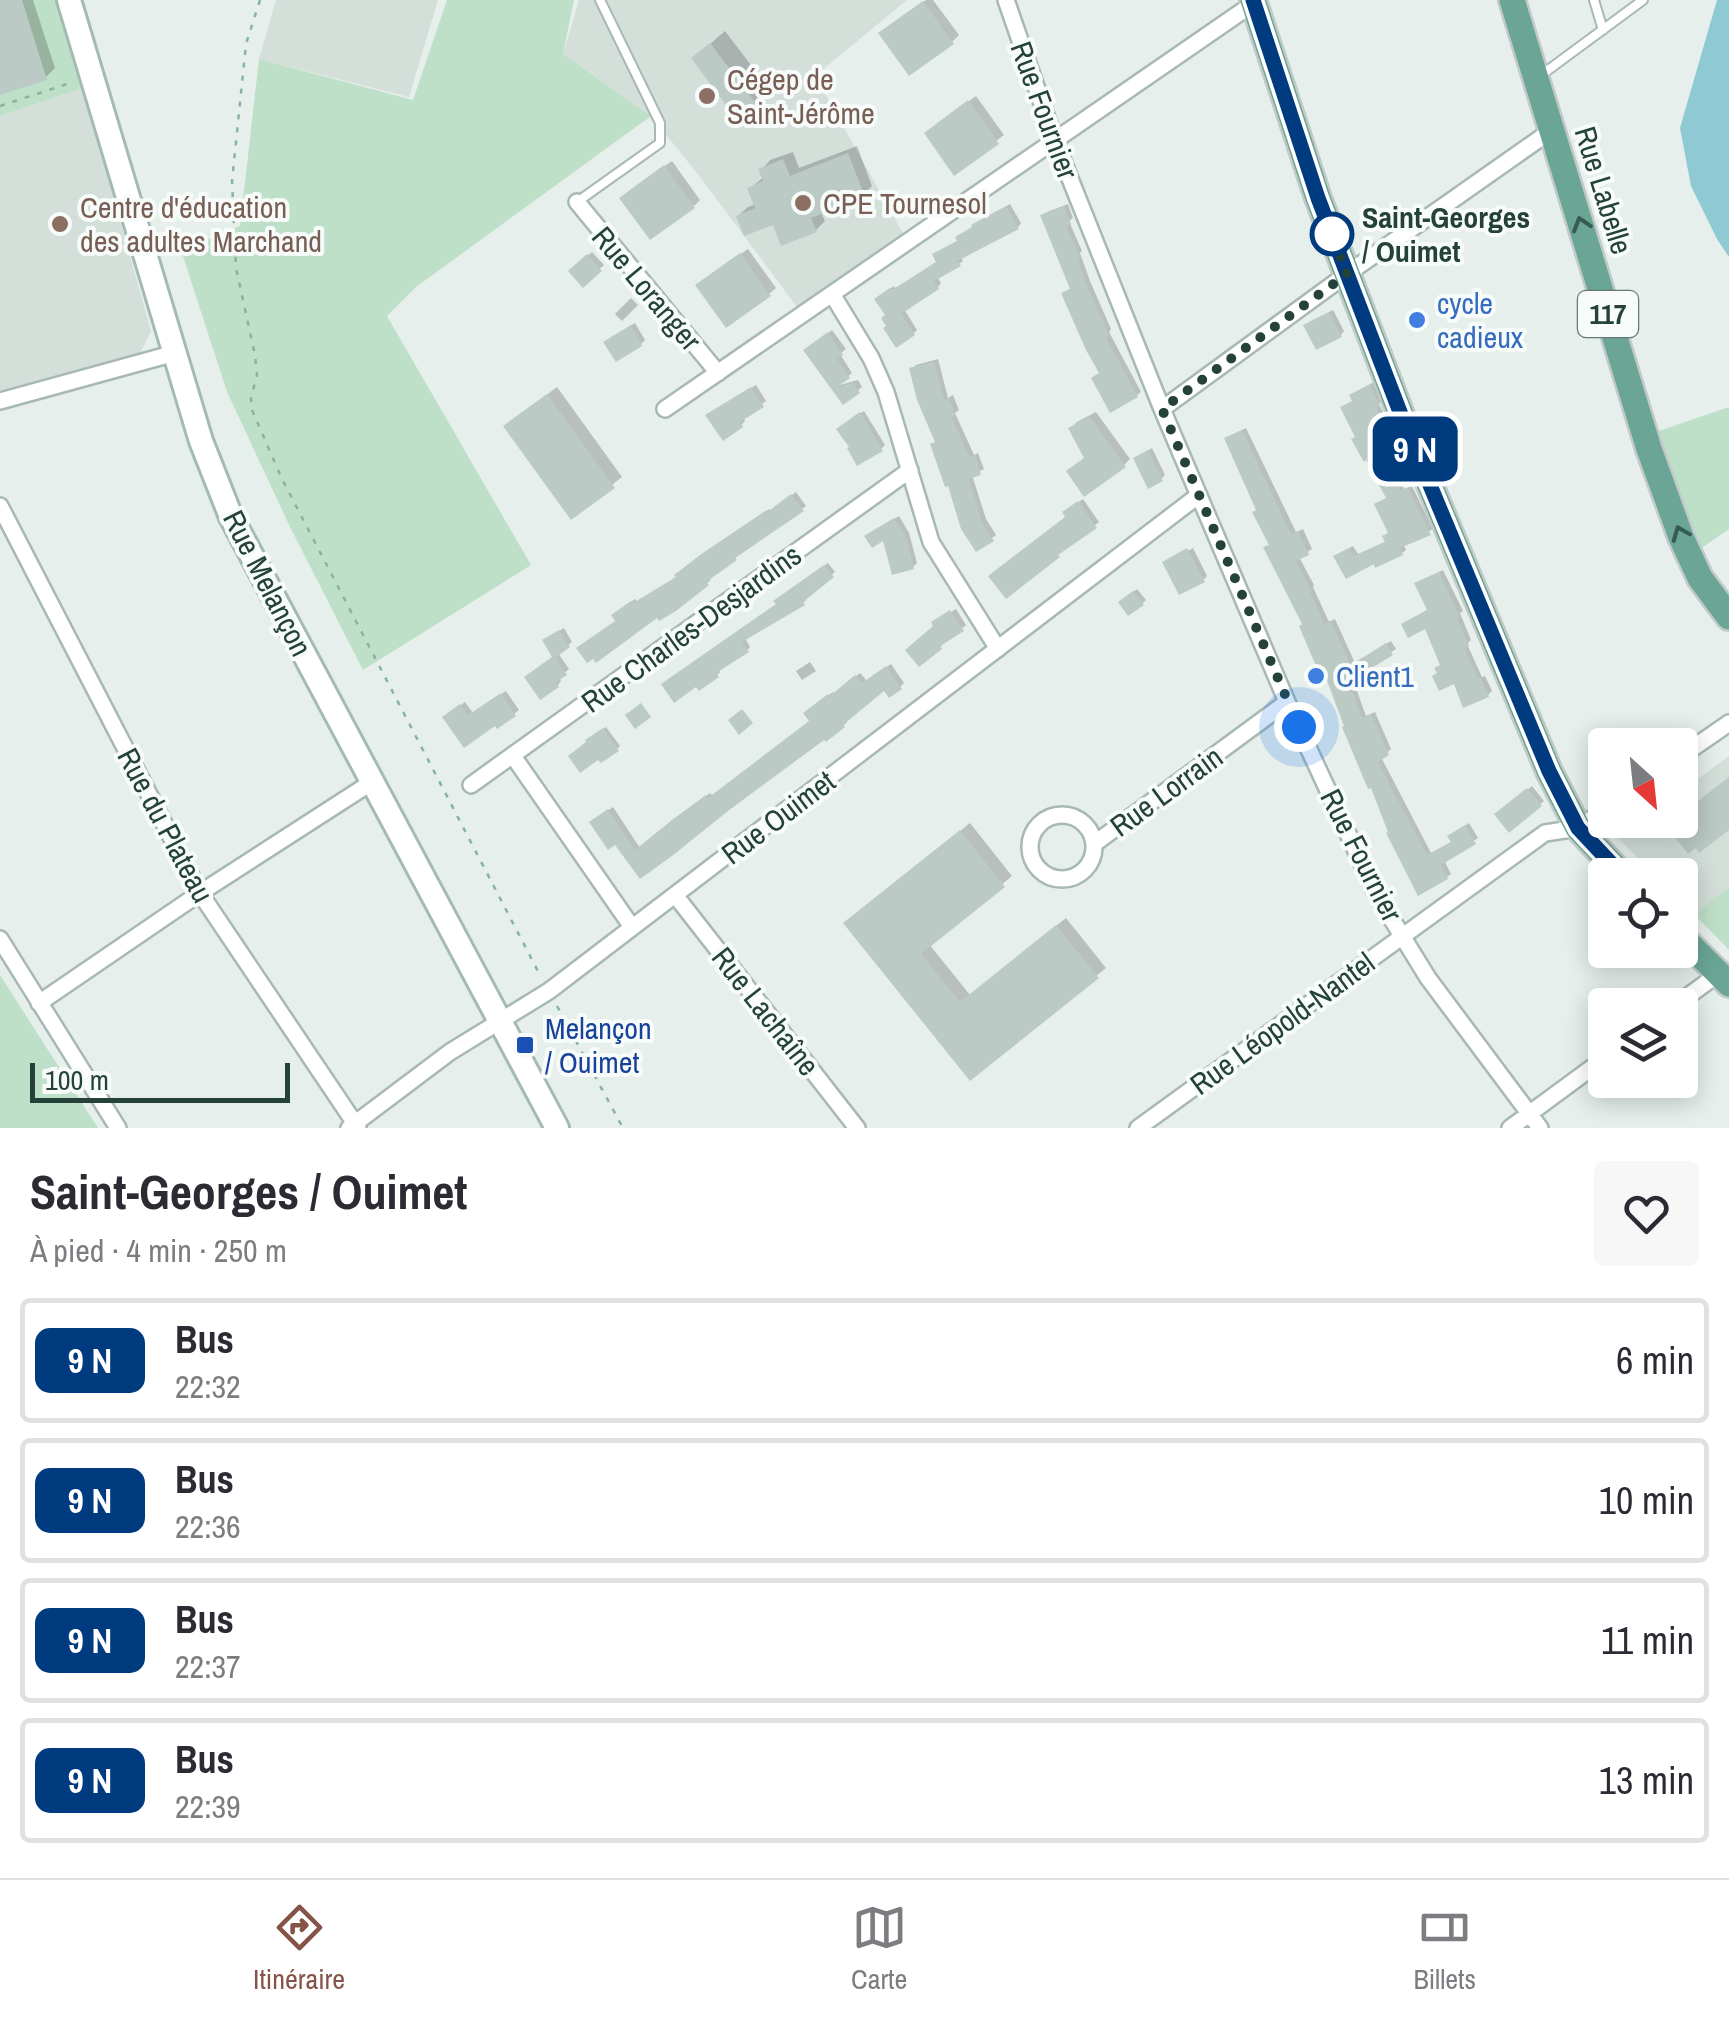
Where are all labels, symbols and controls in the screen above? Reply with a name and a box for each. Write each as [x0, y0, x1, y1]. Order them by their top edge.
street label: Rue Fournier [1002, 36, 1089, 185]
place label: Cégep de Saint-Jérôme [727, 59, 875, 133]
marker: Cégep de Saint-Jérôme [696, 85, 718, 107]
street label: Rue Labelle [1566, 121, 1642, 259]
place label: CPE Tournesol [823, 183, 987, 223]
place label: Centre d'éducation des adultes Marchand [80, 187, 322, 261]
marker: CPE Tournesol [792, 192, 814, 214]
place label: Saint-Georges / Ouimet [1362, 197, 1530, 271]
marker: Centre d'éducation des adultes Marchand [49, 213, 71, 235]
marker: Saint-Georges / Ouimet [1311, 213, 1353, 255]
one-way arrow [1572, 216, 1592, 233]
street label: Rue Loranger [583, 218, 711, 359]
place label: cycle cadieux [1437, 283, 1524, 357]
road number: 117 [1578, 291, 1638, 337]
marker: cycle cadieux [1406, 309, 1428, 331]
line badge: 9 N [1358, 416, 1472, 482]
text: 9 N [1393, 426, 1437, 473]
street label: Rue Melançon [214, 503, 322, 663]
one-way arrow [1672, 525, 1692, 543]
street label: Rue Charles-Desjardins [573, 535, 809, 721]
place label: Client1 [1336, 656, 1414, 696]
marker: Client1 [1305, 665, 1327, 687]
your location [1274, 702, 1324, 752]
north arrow [1588, 728, 1698, 838]
map controls [1588, 728, 1698, 1098]
street label: Rue Lorrain [1102, 737, 1230, 845]
street label: Rue du Plateau [109, 741, 223, 909]
street label: Rue Ouimet [713, 761, 843, 873]
street label: Rue Fournier [1312, 782, 1413, 929]
button: locate [1588, 858, 1698, 968]
street label: Rue Lachaîne [703, 938, 829, 1084]
street label: Rue Léopold-Nantel [1182, 943, 1382, 1103]
button: layers [1588, 988, 1698, 1098]
place label: Melançon / Ouimet [545, 1008, 652, 1082]
marker: Melançon / Ouimet [514, 1034, 536, 1056]
scale bar [30, 1058, 290, 1102]
text: 100 m [45, 1061, 109, 1099]
text: Saint-Georges / Ouimet [30, 1159, 467, 1224]
button: heart [1594, 1161, 1699, 1266]
text: À pied · 4 min · 250 m [30, 1229, 287, 1272]
text: Bus [175, 1314, 234, 1365]
text: 6 min [1616, 1335, 1694, 1386]
text: 9 N [68, 1337, 112, 1384]
text: 22:32 [175, 1365, 241, 1408]
text: Bus [175, 1454, 234, 1505]
text: 10 min [1599, 1475, 1694, 1526]
text: 9 N [68, 1477, 112, 1524]
text: 22:36 [175, 1505, 241, 1548]
text: Bus [175, 1594, 234, 1645]
text: 11 min [1601, 1615, 1694, 1666]
text: 9 N [68, 1617, 112, 1664]
text: 22:37 [175, 1645, 241, 1688]
text: Bus [175, 1734, 234, 1785]
text: 13 min [1599, 1755, 1694, 1806]
text: 9 N [68, 1757, 112, 1804]
text: 22:39 [175, 1785, 241, 1828]
tab: Itinéraire [253, 1900, 345, 1998]
tab: Carte [851, 1900, 907, 1998]
tab: Billets [1413, 1900, 1476, 1998]

